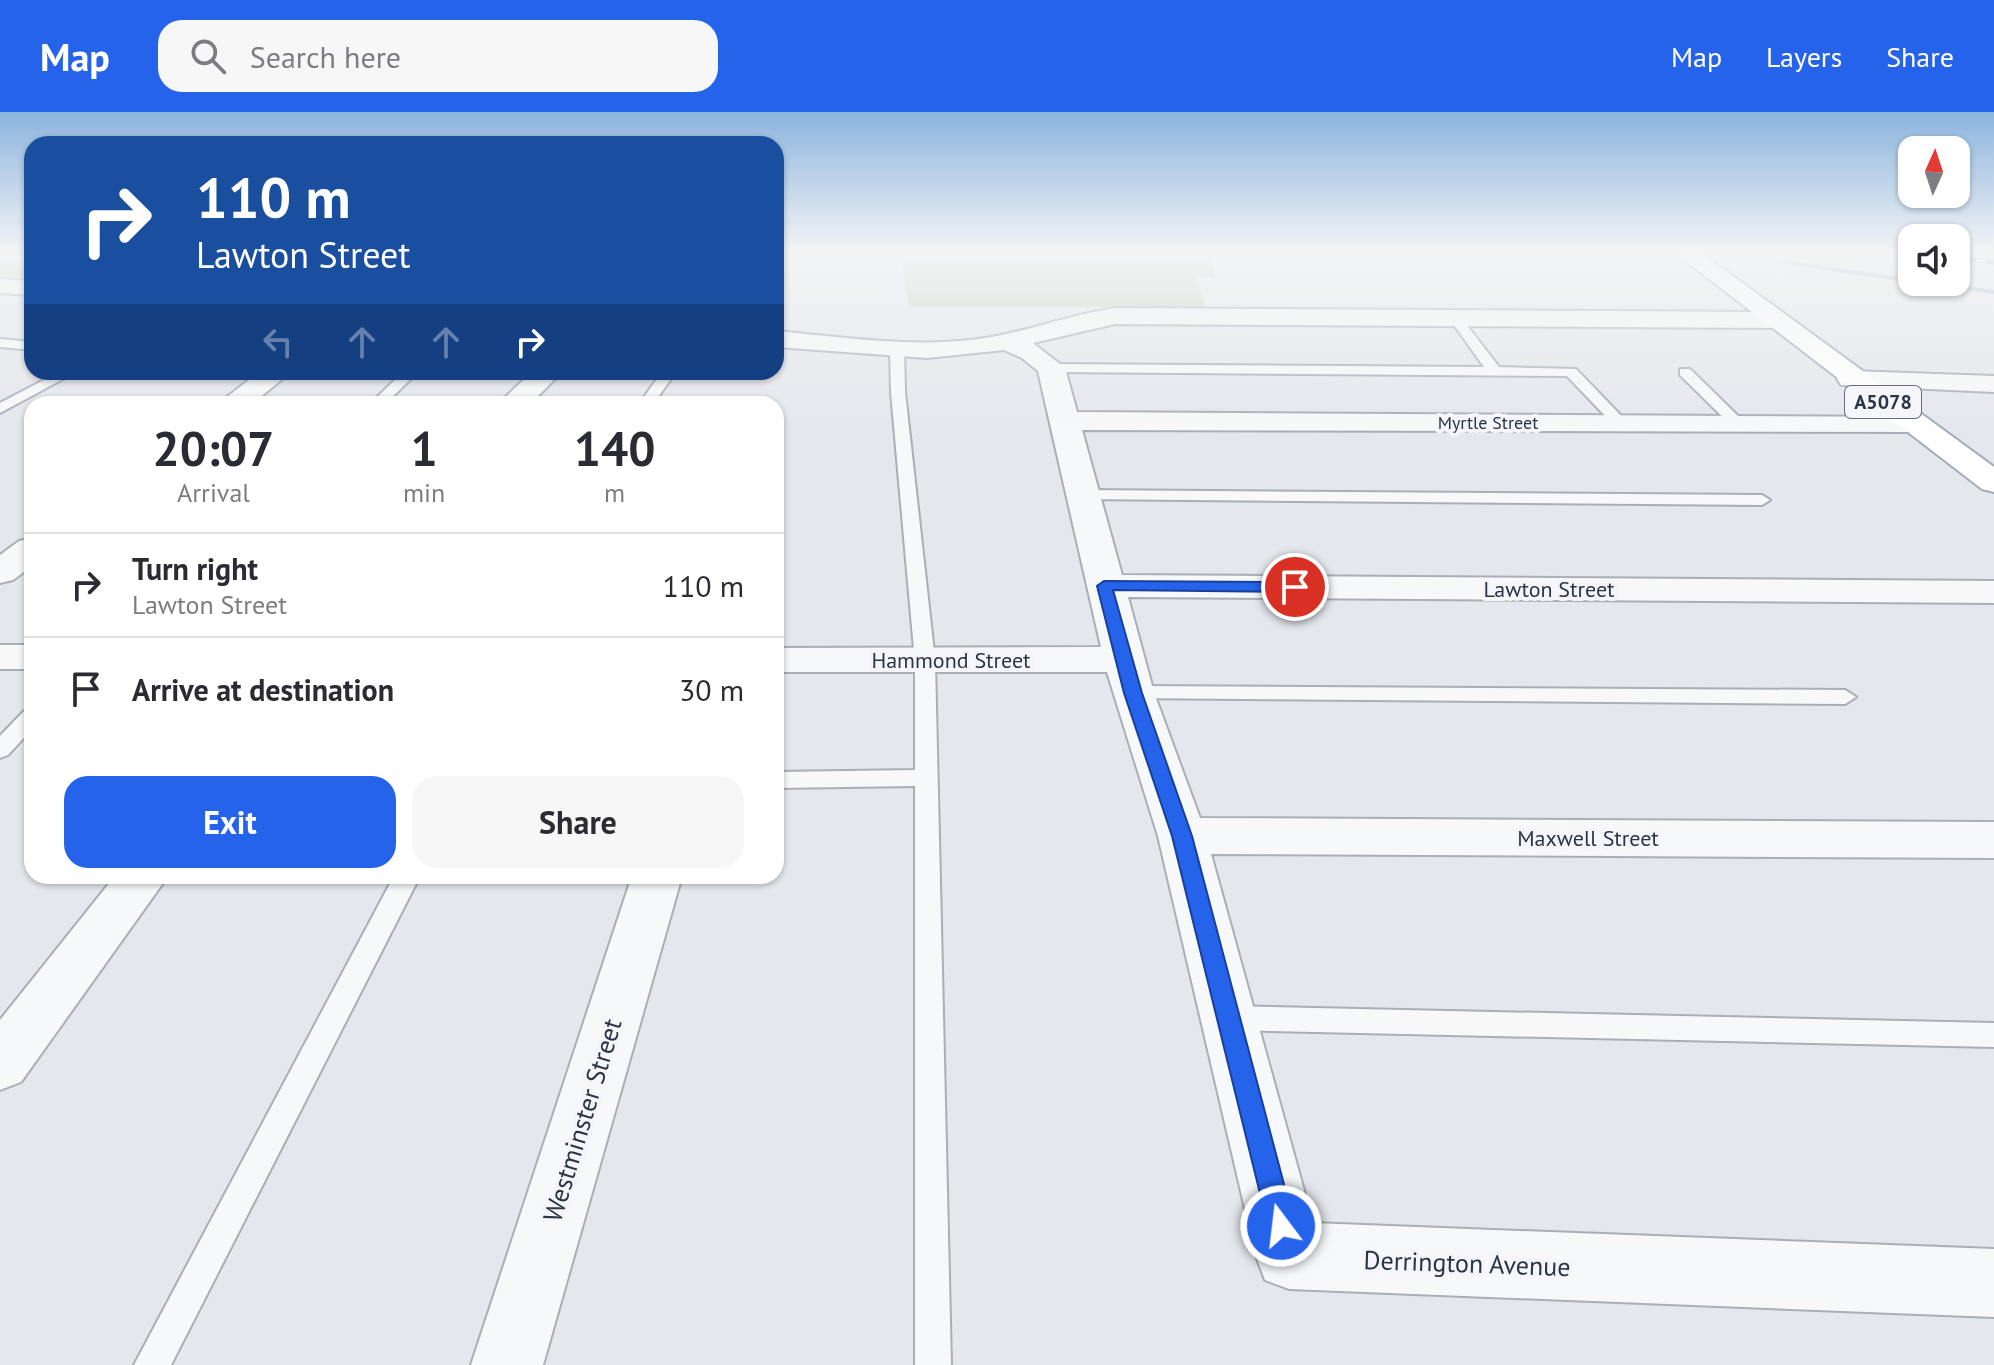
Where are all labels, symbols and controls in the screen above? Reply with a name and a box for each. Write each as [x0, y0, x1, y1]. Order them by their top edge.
search box [158, 20, 718, 92]
text: Map [40, 32, 110, 81]
icon: search [186, 34, 230, 78]
text: Search here [250, 37, 401, 76]
text: Map [1671, 38, 1722, 75]
text: Layers [1766, 38, 1842, 75]
text: Share [1886, 38, 1954, 75]
north arrow [1898, 136, 1970, 208]
map controls [1898, 136, 1970, 296]
text: 110 m [196, 161, 351, 233]
icon: right [64, 168, 168, 272]
button: sound [1898, 224, 1970, 296]
text: Lawton Street [196, 231, 411, 278]
icon: left [256, 320, 300, 364]
icon: ahead [340, 320, 384, 364]
icon: ahead [424, 320, 468, 364]
icon: right [508, 320, 552, 364]
road number: A5078 [1845, 386, 1921, 418]
street label: Myrtle Street [1438, 411, 1538, 434]
text: 20:07 [153, 417, 274, 479]
text: 1 [410, 417, 438, 479]
text: 140 [574, 417, 655, 479]
text: Arrival [177, 476, 250, 509]
text: min [403, 476, 445, 509]
text: m [604, 476, 625, 509]
text: Turn right [132, 549, 258, 588]
pin [1261, 553, 1329, 621]
icon: right [64, 563, 108, 607]
icon: arrive [1273, 565, 1317, 609]
text: 110 m [663, 566, 744, 605]
street label: Lawton Street [1483, 575, 1615, 603]
text: Lawton Street [132, 588, 287, 621]
street label: Hammond Street [871, 646, 1031, 674]
icon: arrive [64, 667, 108, 711]
text: Arrive at destination [132, 670, 394, 709]
text: 30 m [679, 670, 744, 709]
button: Exit [64, 776, 396, 868]
button: Share [412, 776, 744, 868]
street label: Maxwell Street [1517, 824, 1659, 852]
street label: Westminster Street [535, 1014, 629, 1226]
position arrow [1239, 1184, 1323, 1268]
street label: Derrington Avenue [1363, 1243, 1571, 1283]

